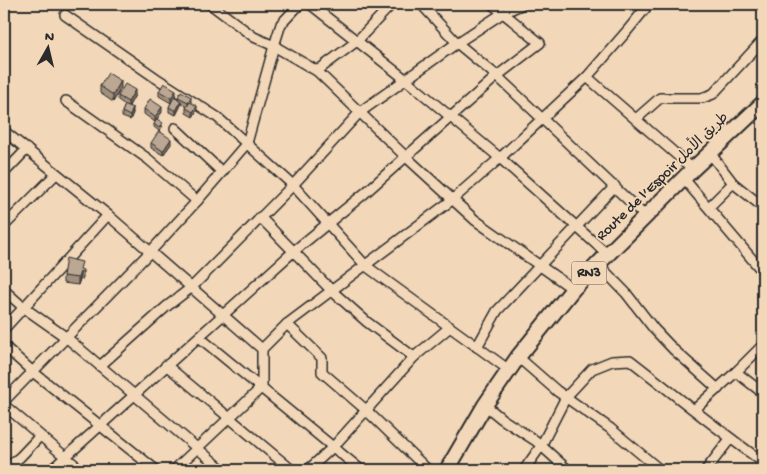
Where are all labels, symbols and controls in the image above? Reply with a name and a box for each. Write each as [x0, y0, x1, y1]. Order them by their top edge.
north arrow [22, 22, 72, 72]
text: N [44, 29, 55, 47]
street label: Route de l’Espoir طريق الأمل [591, 107, 733, 245]
road number: RN3 [572, 262, 606, 284]

